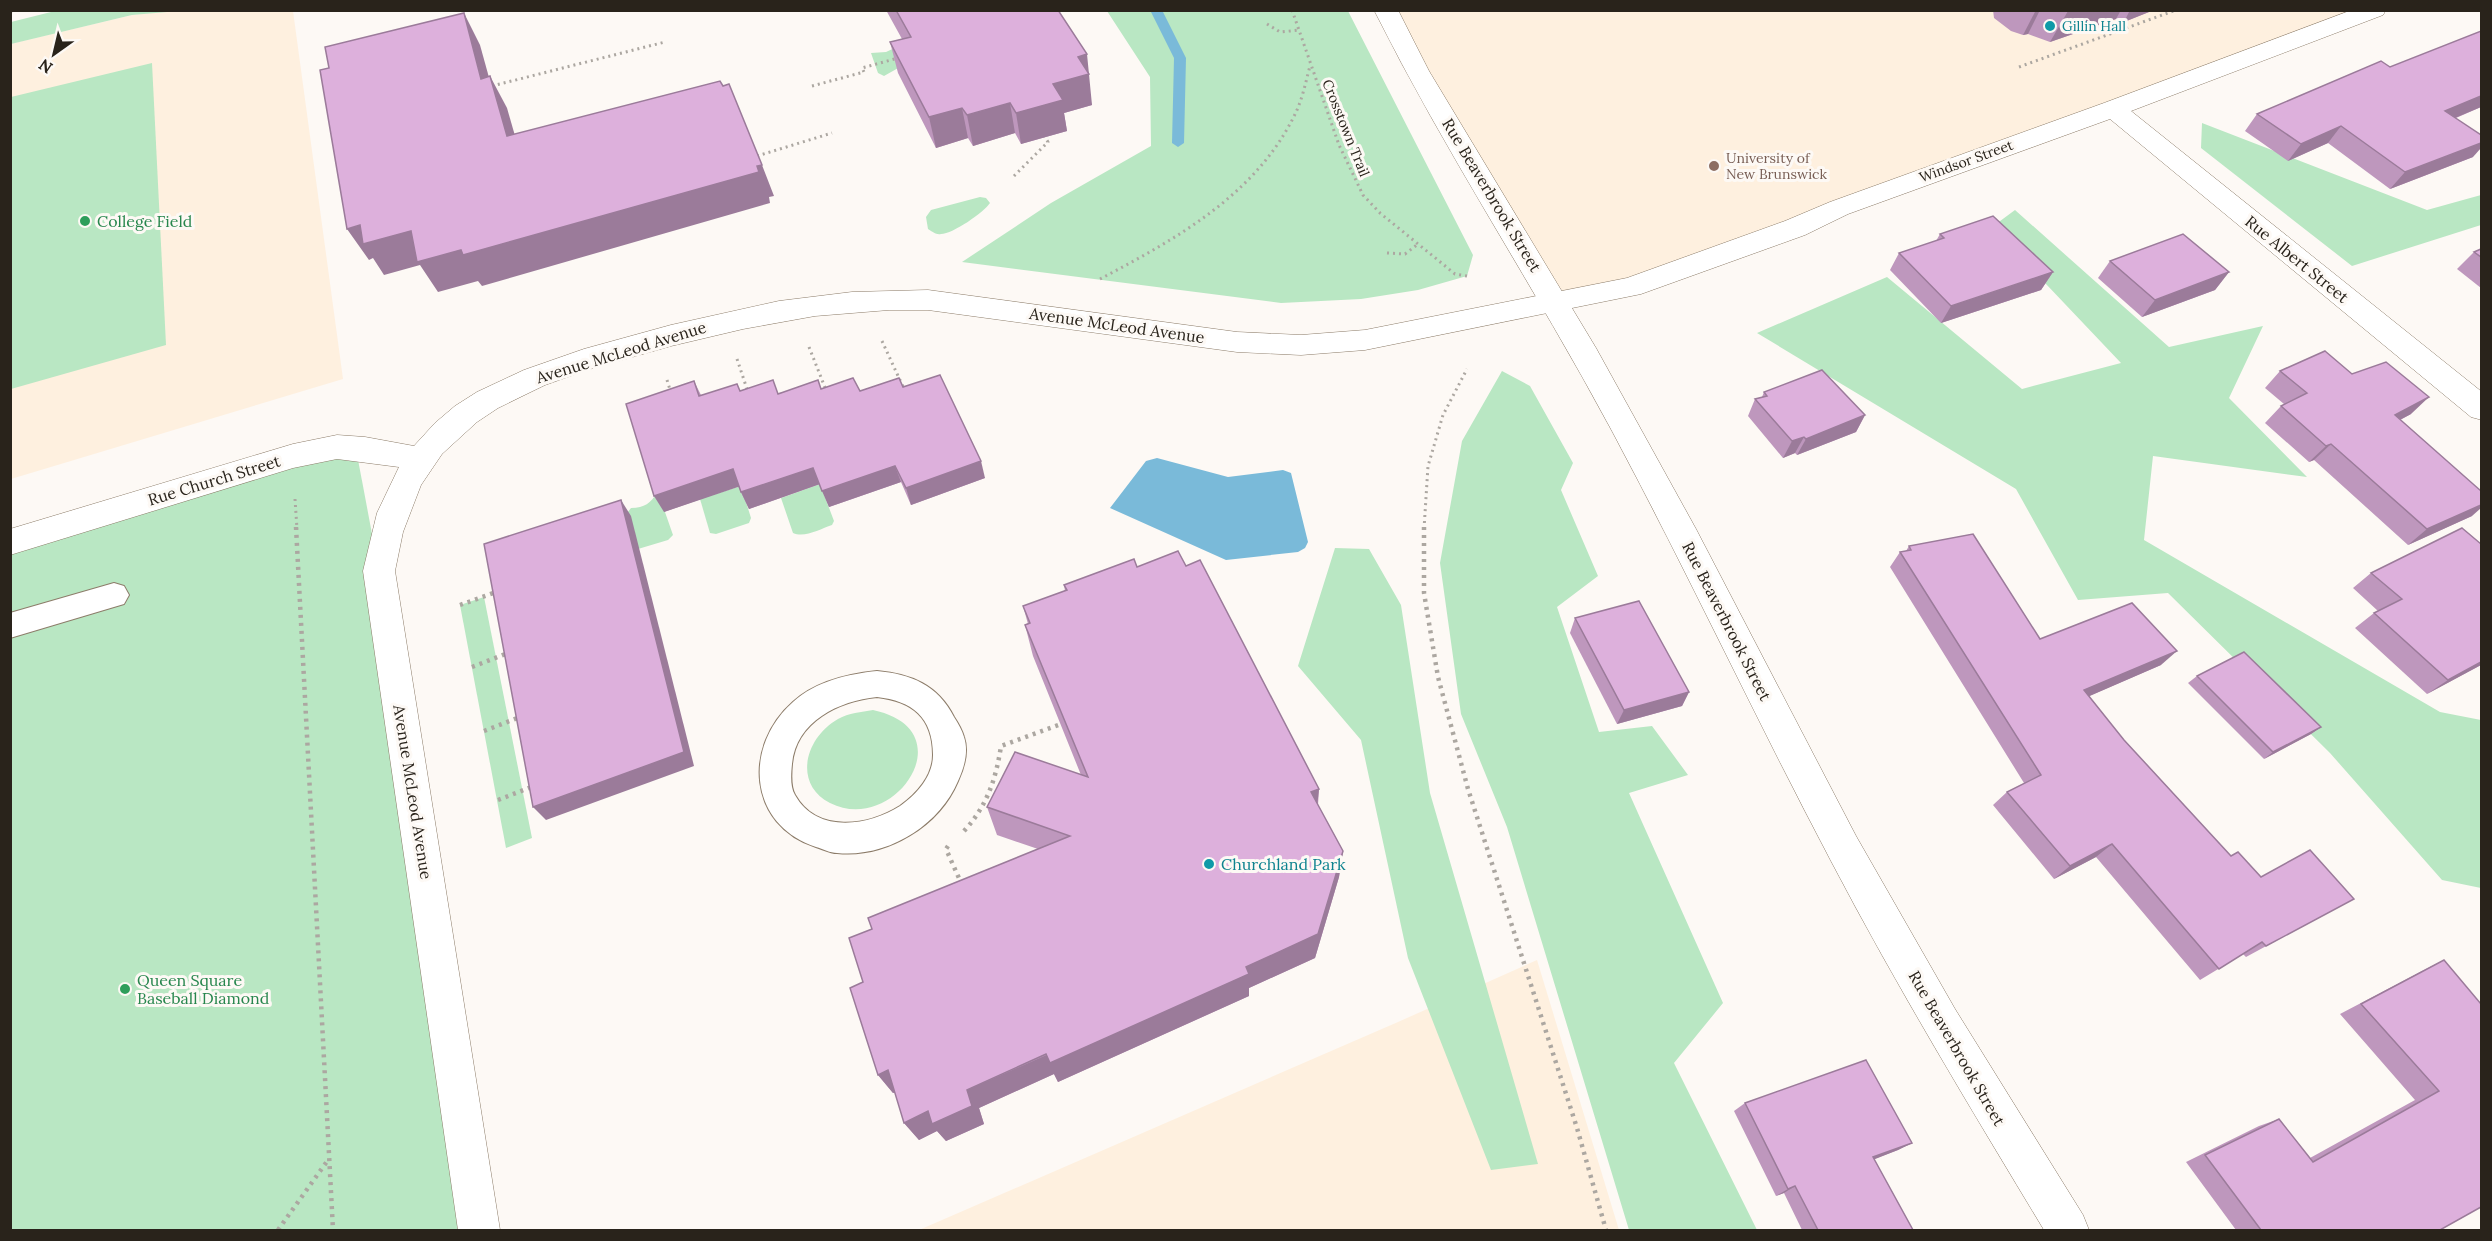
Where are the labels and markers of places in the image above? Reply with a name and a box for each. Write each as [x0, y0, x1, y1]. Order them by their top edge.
place label: Gillin Hall [2062, 17, 2126, 35]
marker: Gillin Hall [2043, 19, 2057, 33]
place label: University of New Brunswick [1726, 149, 1828, 183]
marker: University of New Brunswick [1707, 159, 1721, 173]
place label: College Field [97, 211, 193, 231]
marker: College Field [78, 214, 92, 228]
place label: Churchland Park [1221, 854, 1346, 874]
marker: Churchland Park [1202, 857, 1216, 871]
place label: Queen Square Baseball Diamond [137, 970, 270, 1008]
marker: Queen Square Baseball Diamond [118, 982, 132, 996]

